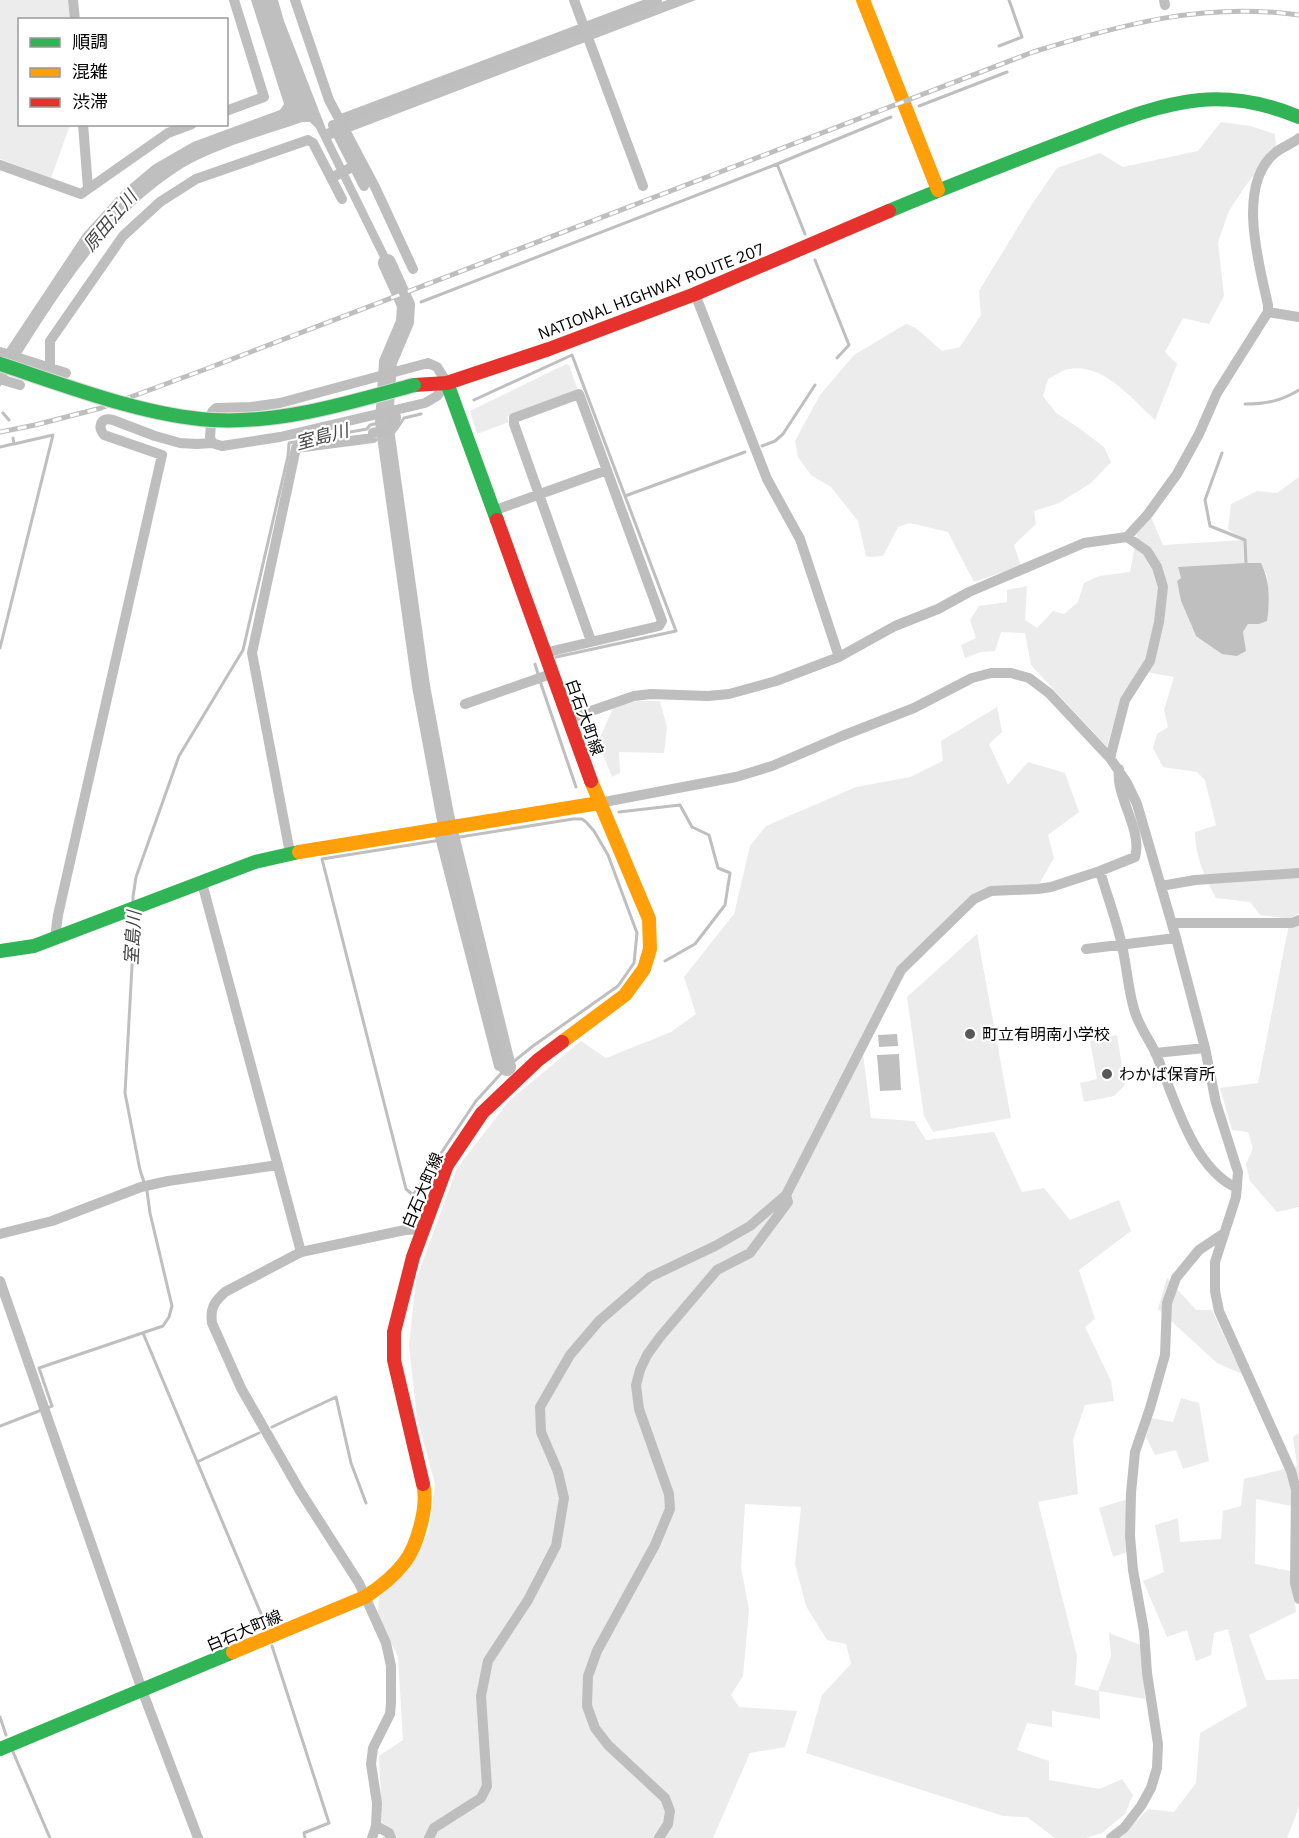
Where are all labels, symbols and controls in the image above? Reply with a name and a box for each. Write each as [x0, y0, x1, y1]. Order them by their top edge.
legend [18, 18, 228, 126]
text: 順調 [72, 30, 108, 53]
text: 混雑 [72, 60, 108, 83]
text: 渋滞 [72, 90, 108, 113]
water label: 原田江川 [78, 184, 143, 256]
street label: NATIONAL HIGHWAY ROUTE 207 [535, 238, 767, 344]
water label: 室島川 [293, 418, 353, 455]
street label: 白石大町線 [562, 676, 608, 758]
water label: 室島川 [120, 908, 146, 966]
place label: 町立有明南小学校 [982, 1024, 1110, 1044]
marker: 町立有明南小学校 [963, 1027, 977, 1041]
place label: わかば保育所 [1119, 1064, 1215, 1084]
marker: わかば保育所 [1100, 1067, 1114, 1081]
street label: 白石大町線 [397, 1149, 447, 1231]
street label: 白石大町線 [203, 1605, 285, 1655]

